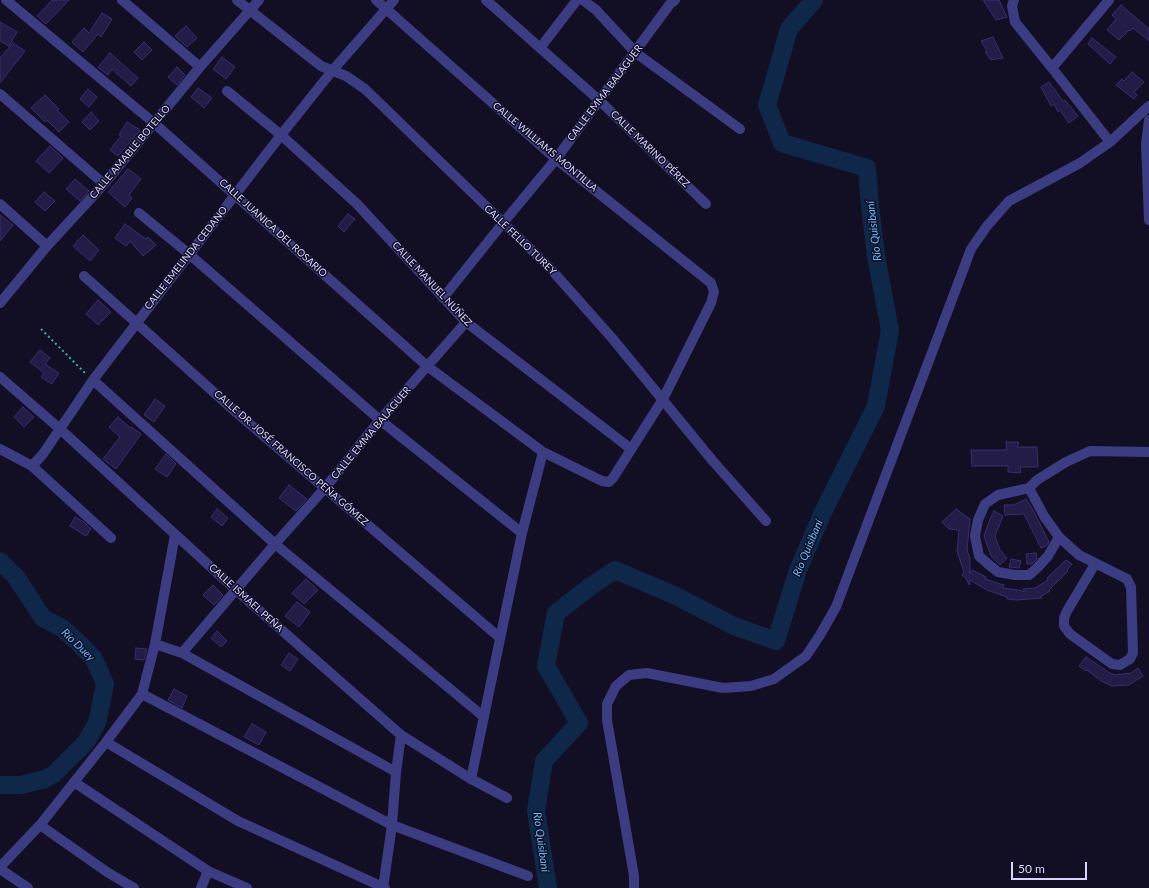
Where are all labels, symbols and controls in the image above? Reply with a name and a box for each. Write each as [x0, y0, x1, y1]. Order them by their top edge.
street label: CALLE EMMA BALAGUER [565, 43, 645, 143]
street label: CALLE WILLIAMS MONTILLA [490, 100, 600, 194]
street label: CALLE AMABLE BOTELLO [87, 103, 173, 201]
street label: CALLE MARINO PÉREZ [608, 108, 692, 190]
street label: CALLE JUANICA DEL ROSARIO [217, 176, 329, 280]
water label: Río Quisibaní [864, 200, 884, 262]
street label: CALLE FELLO TUREY [481, 203, 559, 277]
street label: CALLE EMELINDA CEDANO [142, 204, 230, 312]
street label: CALLE MANUEL NÚÑEZ [390, 239, 474, 329]
street label: CALLE EMMA BALAGUER [329, 384, 413, 482]
street label: CALLE DR. JOSÉ FRANCISCO PEÑA GÓMEZ [211, 388, 371, 528]
water label: Río Quisibaní [790, 518, 826, 578]
street label: CALLE ISMAEL PEÑA [206, 561, 286, 635]
water label: Río Duey [59, 626, 97, 664]
water label: Río Quisibaní [530, 811, 552, 873]
scale bar [1013, 854, 1089, 880]
text: 50 m [1018, 861, 1045, 876]

